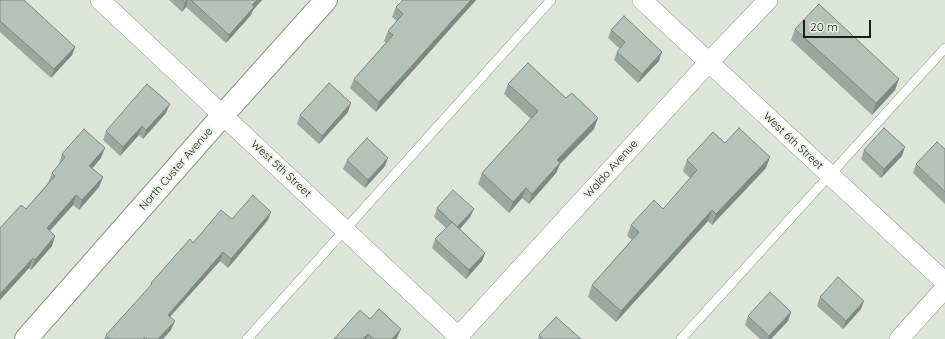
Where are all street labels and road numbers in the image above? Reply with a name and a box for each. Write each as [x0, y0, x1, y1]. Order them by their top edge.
street label: West 6th Street [760, 110, 826, 172]
street label: North Custer Avenue [137, 125, 215, 213]
street label: Waldo Avenue [581, 137, 641, 201]
street label: West 5th Street [248, 138, 314, 200]

